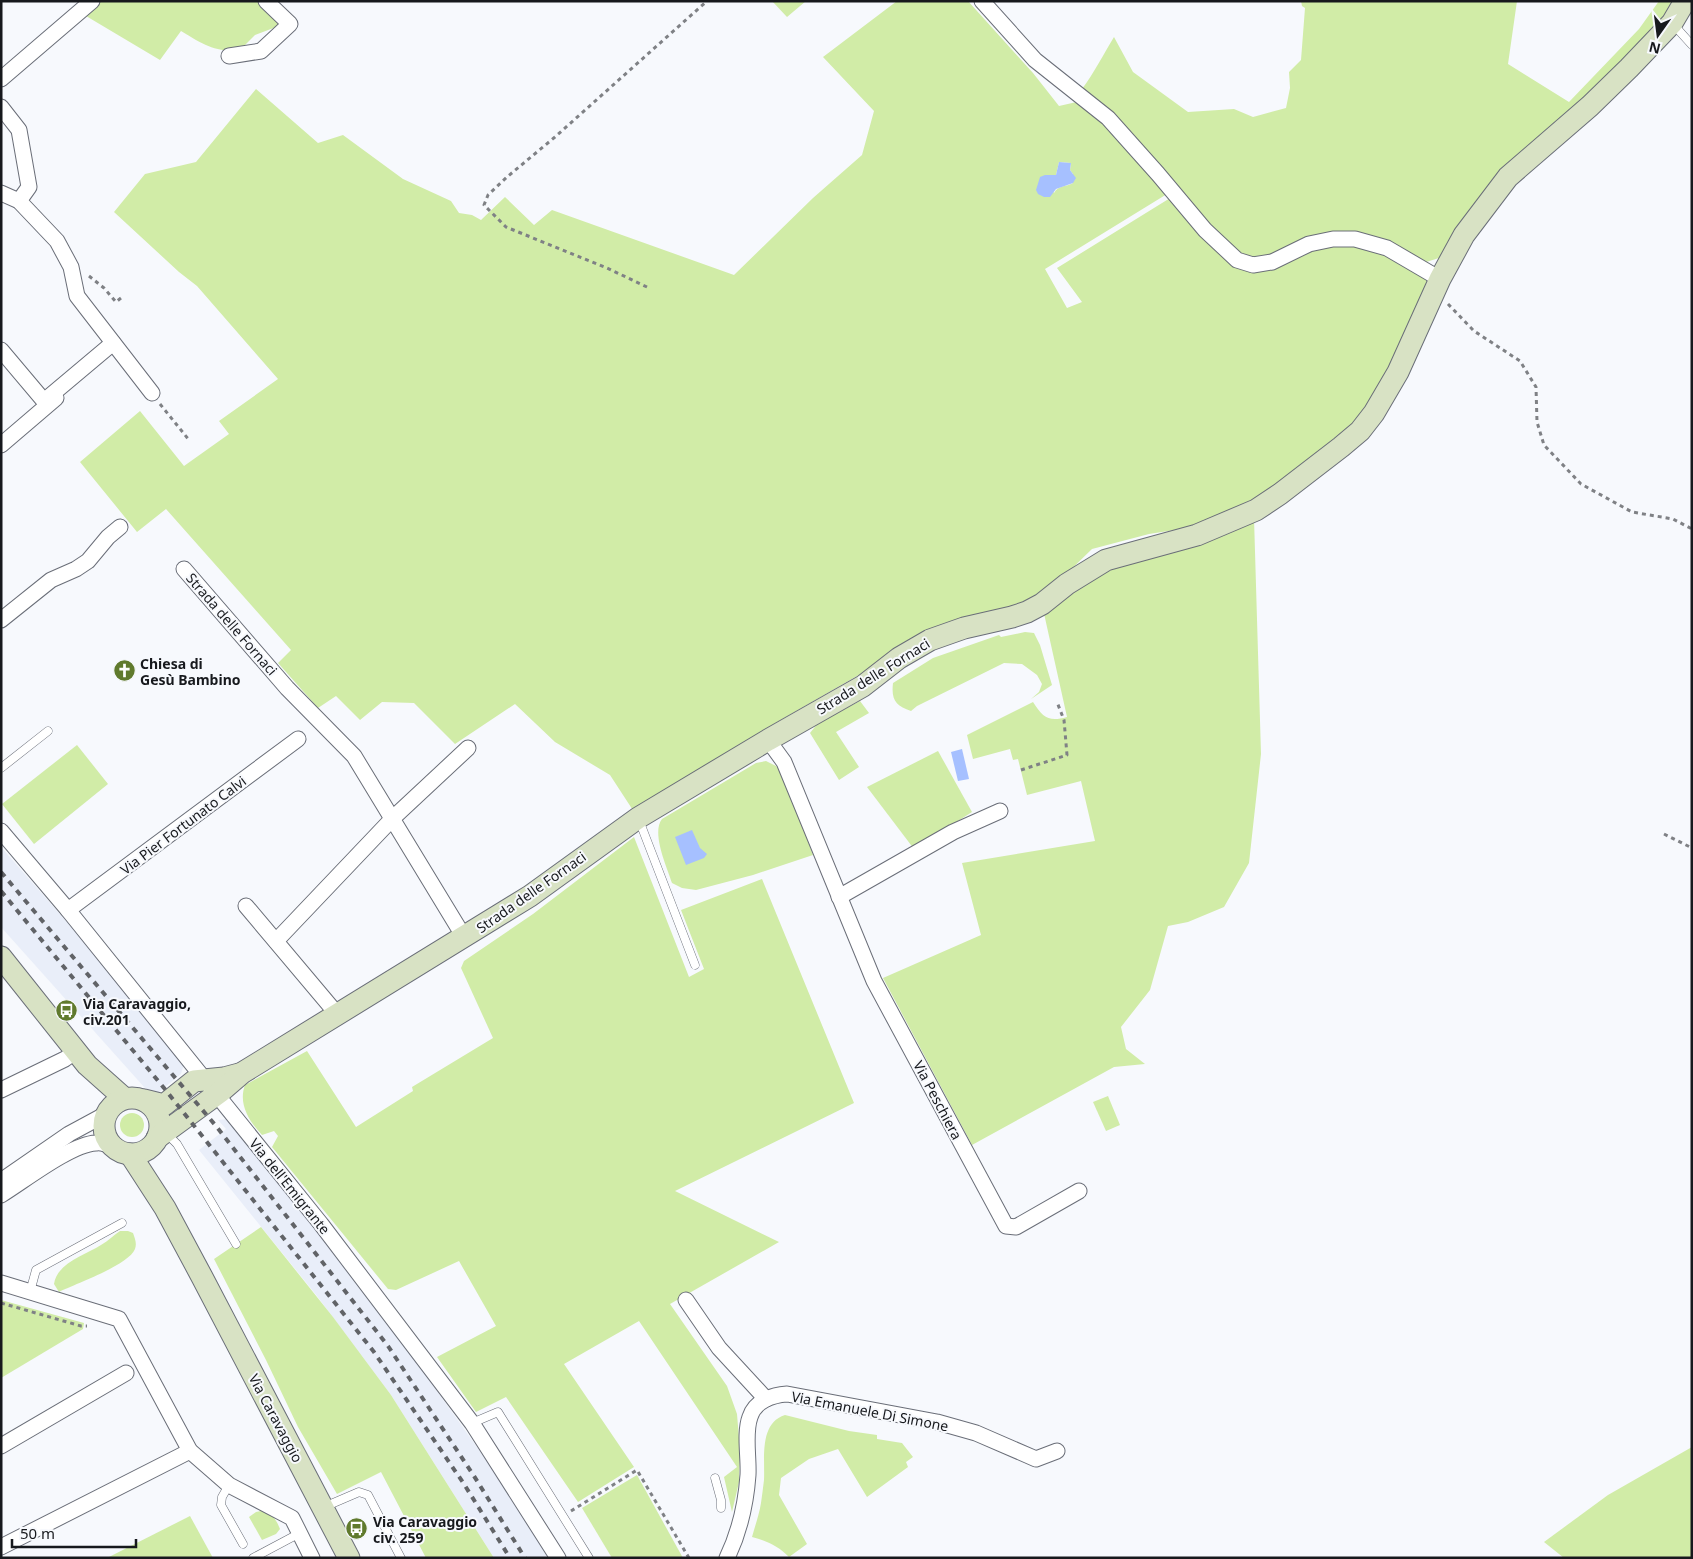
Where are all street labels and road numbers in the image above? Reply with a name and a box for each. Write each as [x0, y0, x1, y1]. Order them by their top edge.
street label: Strada delle Fornaci [182, 569, 282, 679]
street label: Strada delle Fornaci [813, 634, 933, 718]
street label: Via Pier Fortunato Calvi [116, 771, 250, 879]
street label: Strada delle Fornaci [472, 847, 590, 937]
street label: Via Peschiera [909, 1057, 967, 1143]
street label: Via dell'Emigrante [245, 1134, 335, 1238]
street label: Via Caravaggio [245, 1370, 307, 1466]
street label: Via Emanuele Di Simone [790, 1386, 950, 1436]

